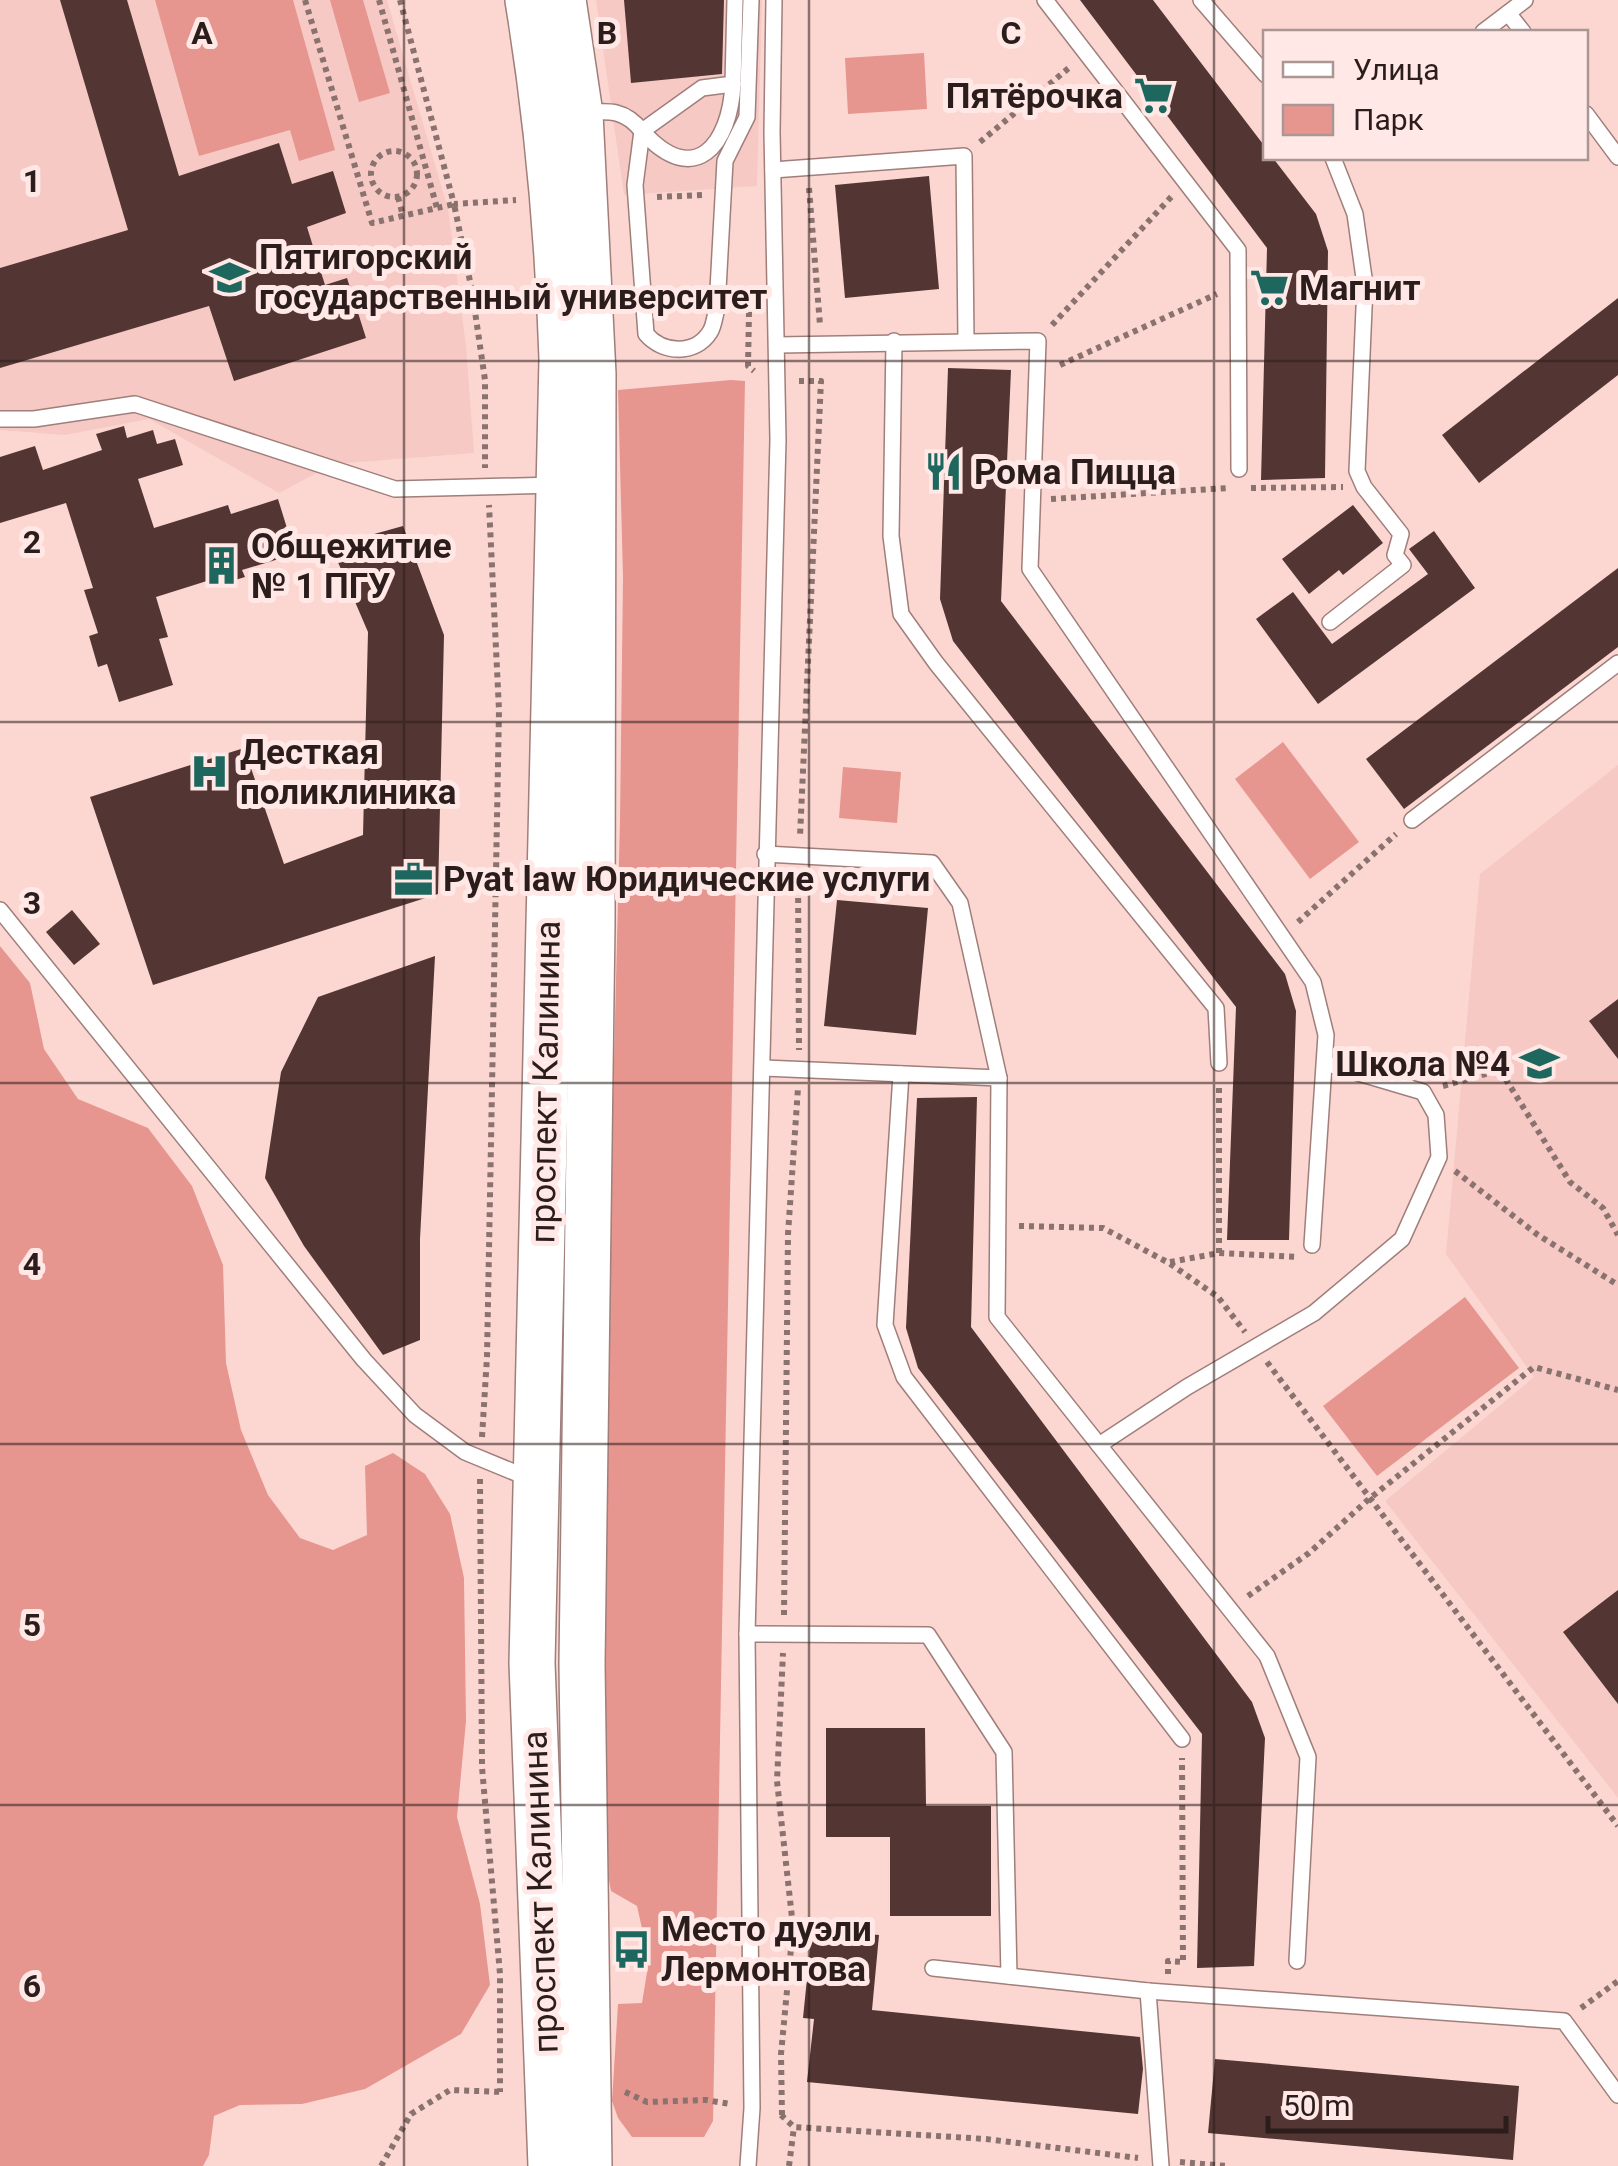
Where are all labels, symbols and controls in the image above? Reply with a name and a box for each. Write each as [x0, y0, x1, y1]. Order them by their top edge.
text: A [191, 14, 213, 52]
text: B [597, 14, 617, 52]
text: C [1001, 14, 1021, 52]
legend [1263, 30, 1588, 160]
text: Улица [1353, 52, 1440, 87]
supermarket icon: Пятёрочка [1132, 75, 1174, 117]
place label: Пятёрочка [946, 76, 1123, 117]
text: Парк [1353, 102, 1424, 137]
text: 1 [23, 162, 41, 200]
place label: Пятигорский государственный университет [259, 237, 767, 318]
school or university icon: Пятигорский государственный университет [208, 256, 250, 298]
supermarket icon: Магнит [1248, 267, 1290, 309]
place label: Магнит [1299, 268, 1421, 309]
restaurant icon: Рома Пицца [923, 451, 965, 493]
place label: Рома Пицца [974, 452, 1176, 493]
text: 2 [23, 523, 41, 561]
place label: Общежитие № 1 ПГУ [251, 526, 452, 607]
building icon: Общежитие № 1 ПГУ [200, 545, 242, 587]
place label: Десткая поликлиника [240, 732, 456, 813]
hospital icon: Десткая поликлиника [189, 751, 231, 793]
office icon: Pyat law Юридические услуги [392, 858, 434, 900]
place label: Pyat law Юридические услуги [443, 859, 930, 900]
text: 3 [23, 884, 41, 922]
street label: проспект Калинина [522, 920, 569, 1244]
school or university icon: Школа №4 [1519, 1043, 1561, 1085]
place label: Школа №4 [1335, 1044, 1510, 1085]
text: 4 [23, 1245, 41, 1283]
text: 5 [23, 1606, 41, 1644]
street label: проспект Калинина [514, 1730, 567, 2054]
place label: Место дуэли Лермонтова [661, 1909, 872, 1990]
bus stop icon: Место дуэли Лермонтова [610, 1928, 652, 1970]
text: 6 [23, 1967, 41, 2005]
scale bar [1268, 2071, 1506, 2133]
text: 50 m [1283, 2088, 1350, 2123]

